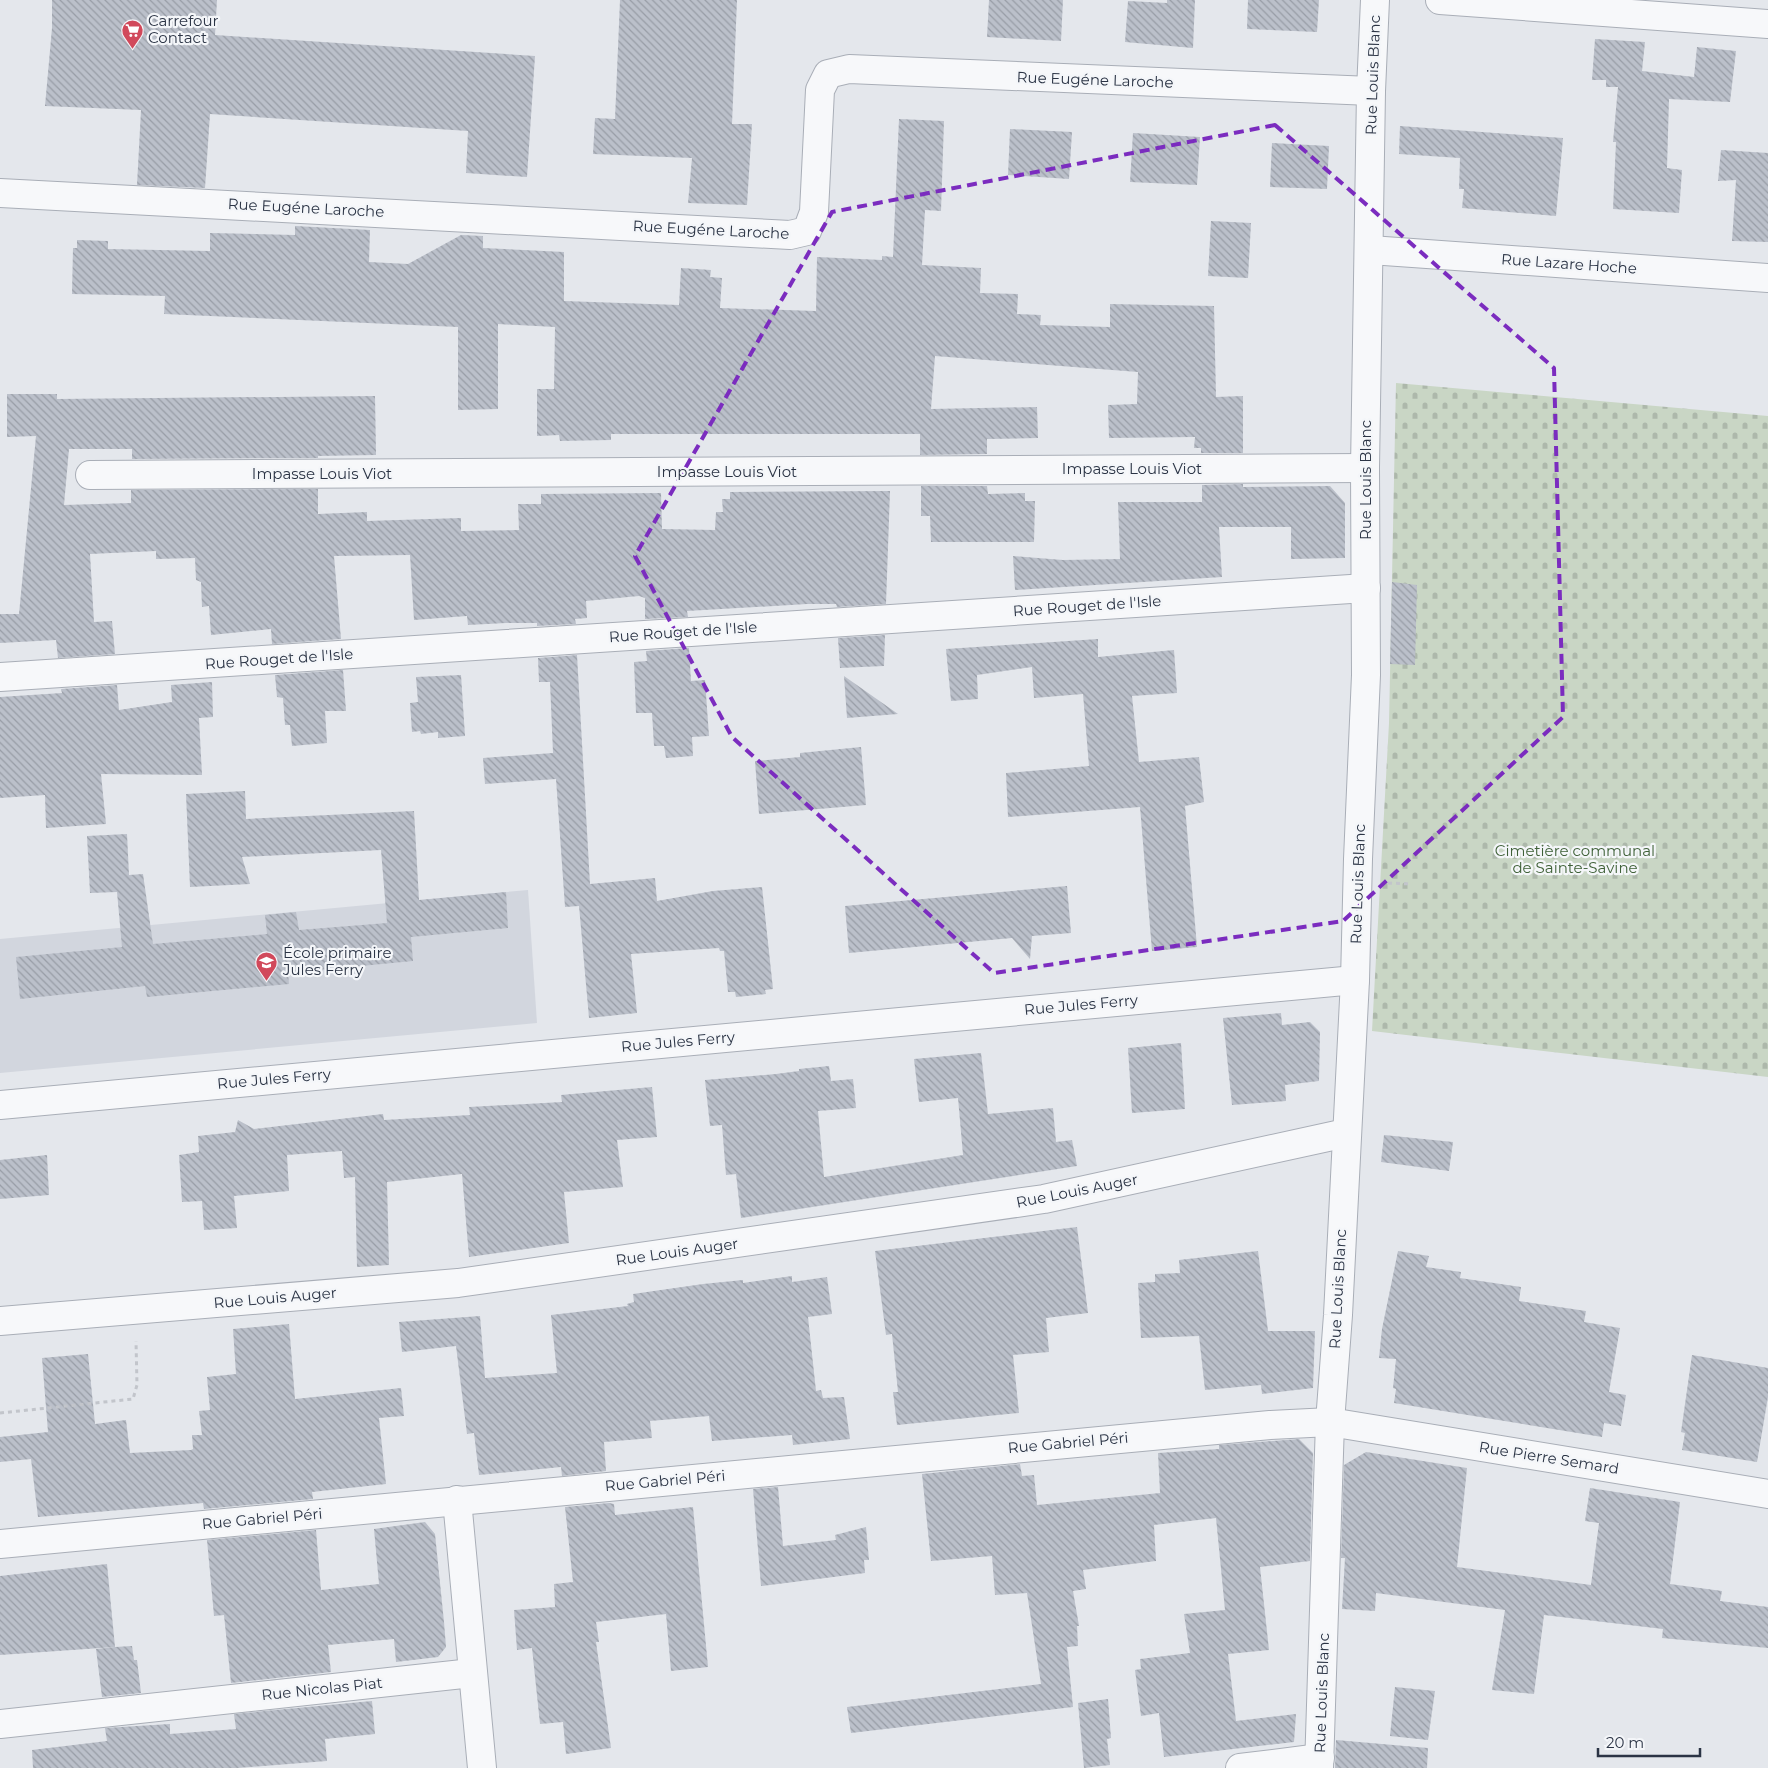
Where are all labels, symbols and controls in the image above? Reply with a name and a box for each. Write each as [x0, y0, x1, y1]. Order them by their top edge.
place label: Carrefour Contact [148, 11, 219, 47]
street label: Rue Louis Blanc [1361, 15, 1384, 135]
supermarket icon: Carrefour Contact [120, 18, 144, 49]
street label: Rue Eugéne Laroche [1016, 67, 1174, 92]
street label: Rue Eugéne Laroche [227, 194, 385, 221]
street label: Rue Eugéne Laroche [632, 216, 790, 243]
street label: Rue Lazare Hoche [1501, 249, 1638, 278]
street label: Rue Louis Blanc [1356, 420, 1375, 540]
street label: Impasse Louis Viot [1062, 459, 1202, 478]
street label: Impasse Louis Viot [657, 462, 797, 481]
street label: Impasse Louis Viot [252, 464, 392, 483]
street label: Rue Rouget de l'Isle [1012, 591, 1162, 620]
street label: Rue Rouget de l'Isle [608, 617, 758, 646]
street label: Rue Rouget de l'Isle [204, 644, 354, 673]
street label: Rue Louis Blanc [1346, 824, 1369, 944]
park label: Cimetière communal de Sainte-Savine [1495, 841, 1655, 877]
place label: École primaire Jules Ferry [282, 943, 391, 979]
school or university icon: École primaire Jules Ferry [255, 950, 279, 981]
street label: Rue Jules Ferry [1023, 990, 1139, 1019]
street label: Rue Jules Ferry [620, 1027, 736, 1056]
street label: Rue Jules Ferry [216, 1064, 332, 1093]
street label: Rue Louis Auger [1014, 1169, 1139, 1212]
street label: Rue Louis Blanc [1325, 1228, 1350, 1349]
street label: Rue Louis Auger [614, 1234, 739, 1270]
street label: Rue Louis Auger [213, 1283, 337, 1312]
street label: Rue Gabriel Péri [1007, 1428, 1129, 1457]
street label: Rue Pierre Semard [1478, 1437, 1620, 1478]
street label: Rue Gabriel Péri [604, 1466, 726, 1495]
street label: Rue Gabriel Péri [201, 1504, 323, 1533]
street label: Rue Louis Blanc [1310, 1633, 1333, 1753]
street label: Rue Nicolas Piat [260, 1673, 383, 1704]
scale bar [1598, 1726, 1700, 1758]
text: 20 m [1606, 1733, 1644, 1752]

